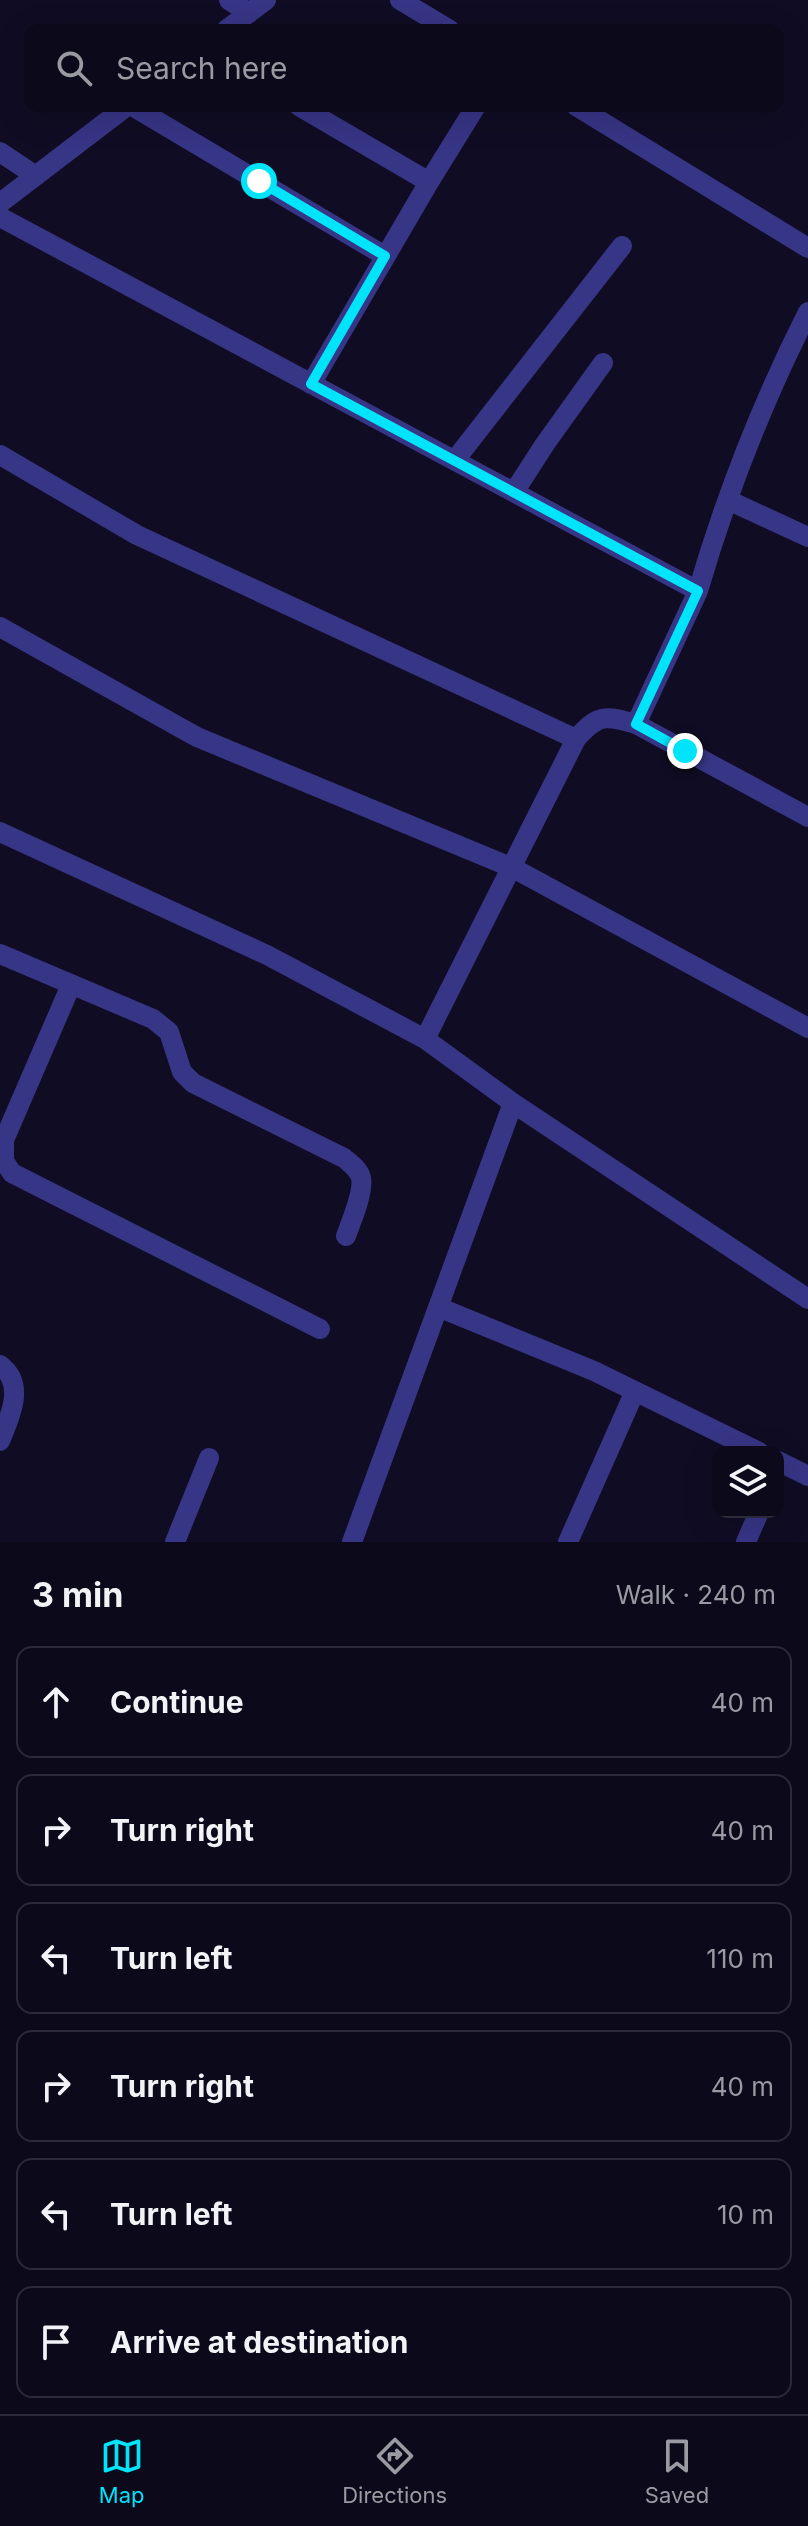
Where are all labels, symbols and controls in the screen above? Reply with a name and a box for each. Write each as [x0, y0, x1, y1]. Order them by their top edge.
search box [24, 24, 784, 112]
icon: search [52, 46, 96, 90]
text: Search here [116, 50, 288, 86]
route start [241, 163, 277, 199]
route end [667, 733, 703, 769]
map controls [712, 1446, 784, 1518]
button: layers [712, 1446, 784, 1518]
text: 3 min [32, 1574, 123, 1615]
text: Walk · 240 m [616, 1579, 776, 1610]
icon: ahead [34, 1680, 78, 1724]
text: Continue [110, 1684, 244, 1720]
text: 40 m [711, 1687, 774, 1718]
icon: right [34, 1808, 78, 1852]
text: Turn right [110, 1812, 254, 1848]
text: 40 m [711, 1815, 774, 1846]
icon: left [34, 1936, 78, 1980]
text: Turn left [110, 1940, 232, 1976]
text: 110 m [706, 1943, 774, 1974]
icon: right [34, 2064, 78, 2108]
text: Turn right [110, 2068, 254, 2104]
text: 40 m [711, 2071, 774, 2102]
icon: left [34, 2192, 78, 2236]
text: Turn left [110, 2196, 232, 2232]
text: 10 m [717, 2199, 774, 2230]
icon: arrive [34, 2320, 78, 2364]
text: Arrive at destination [110, 2324, 408, 2360]
tab: Map [99, 2434, 145, 2508]
tab: Directions [342, 2434, 447, 2508]
tab: Saved [645, 2434, 709, 2508]

